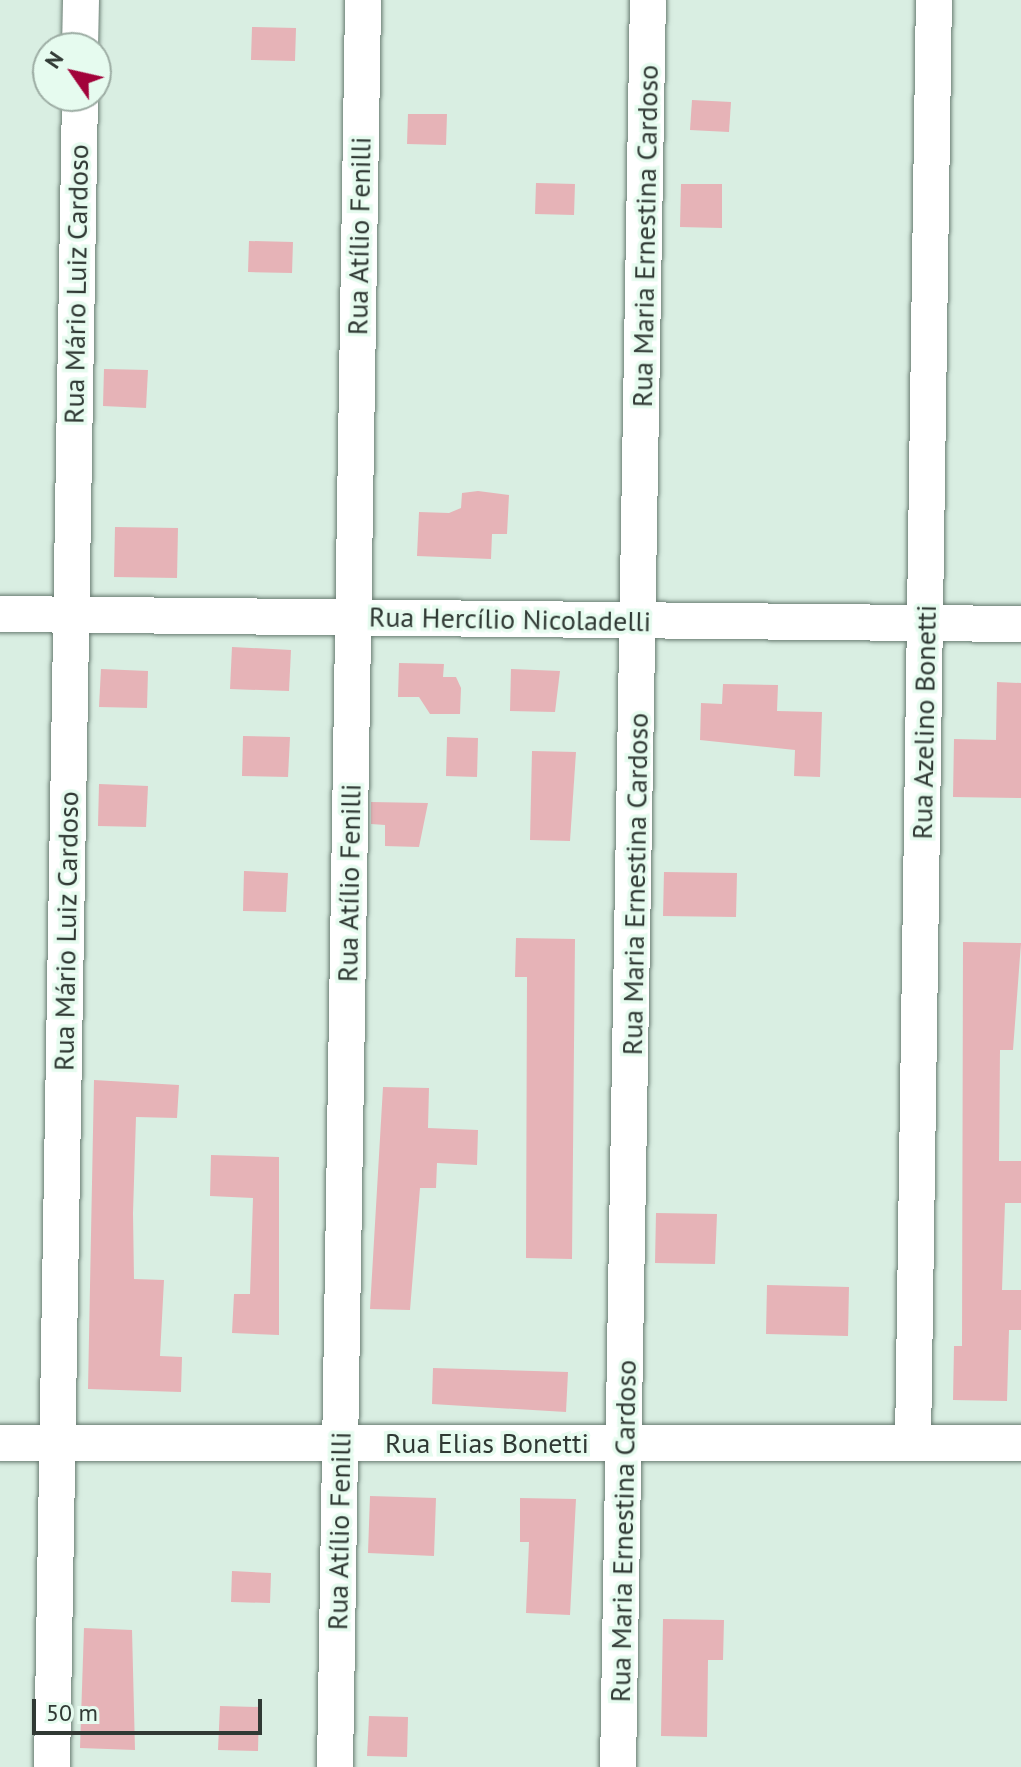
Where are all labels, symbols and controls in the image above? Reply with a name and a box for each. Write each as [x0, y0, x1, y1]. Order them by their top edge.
north arrow [32, 32, 112, 112]
text: N [38, 46, 69, 74]
street label: Rua Maria Ernestina Cardoso [625, 64, 665, 408]
street label: Rua Atílio Fenilli [340, 136, 378, 336]
street label: Rua Mário Luiz Cardoso [57, 143, 95, 425]
street label: Rua Hercílio Nicoladelli [369, 600, 651, 638]
street label: Rua Azelino Bonetti [905, 604, 943, 840]
street label: Rua Maria Ernestina Cardoso [615, 712, 655, 1056]
street label: Rua Atílio Fenilli [330, 783, 368, 983]
street label: Rua Mário Luiz Cardoso [47, 790, 85, 1072]
street label: Rua Maria Ernestina Cardoso [603, 1359, 643, 1703]
street label: Rua Elias Bonetti [385, 1426, 589, 1460]
street label: Rua Atílio Fenilli [320, 1431, 358, 1631]
scale bar [36, 1683, 266, 1733]
text: 50 m [46, 1697, 98, 1728]

